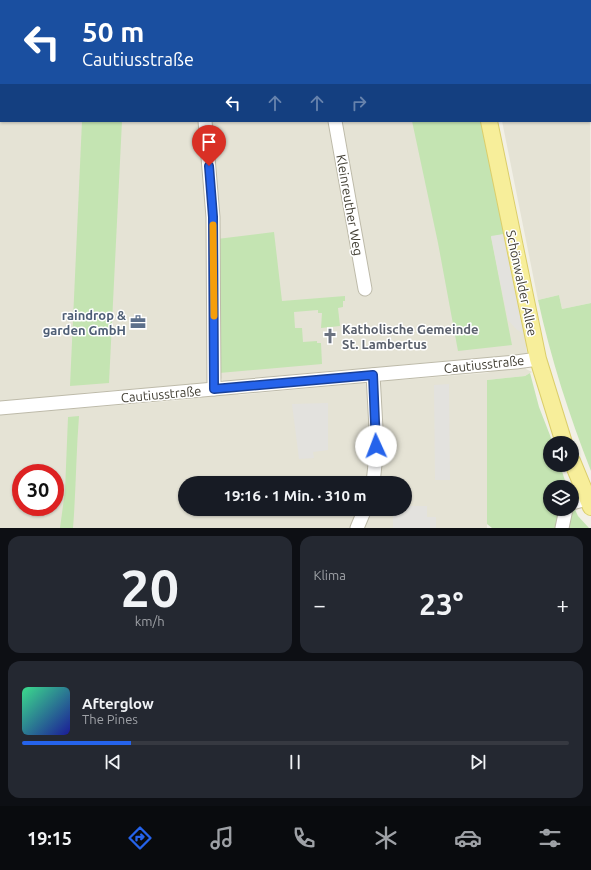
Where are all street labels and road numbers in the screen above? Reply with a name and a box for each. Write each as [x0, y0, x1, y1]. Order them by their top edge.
street label: Kleinreuther Weg [334, 153, 366, 257]
street label: Schönwalder Allee [504, 229, 540, 337]
street label: Cautiusstraße [443, 353, 525, 375]
street label: Cautiusstraße [120, 384, 202, 404]

